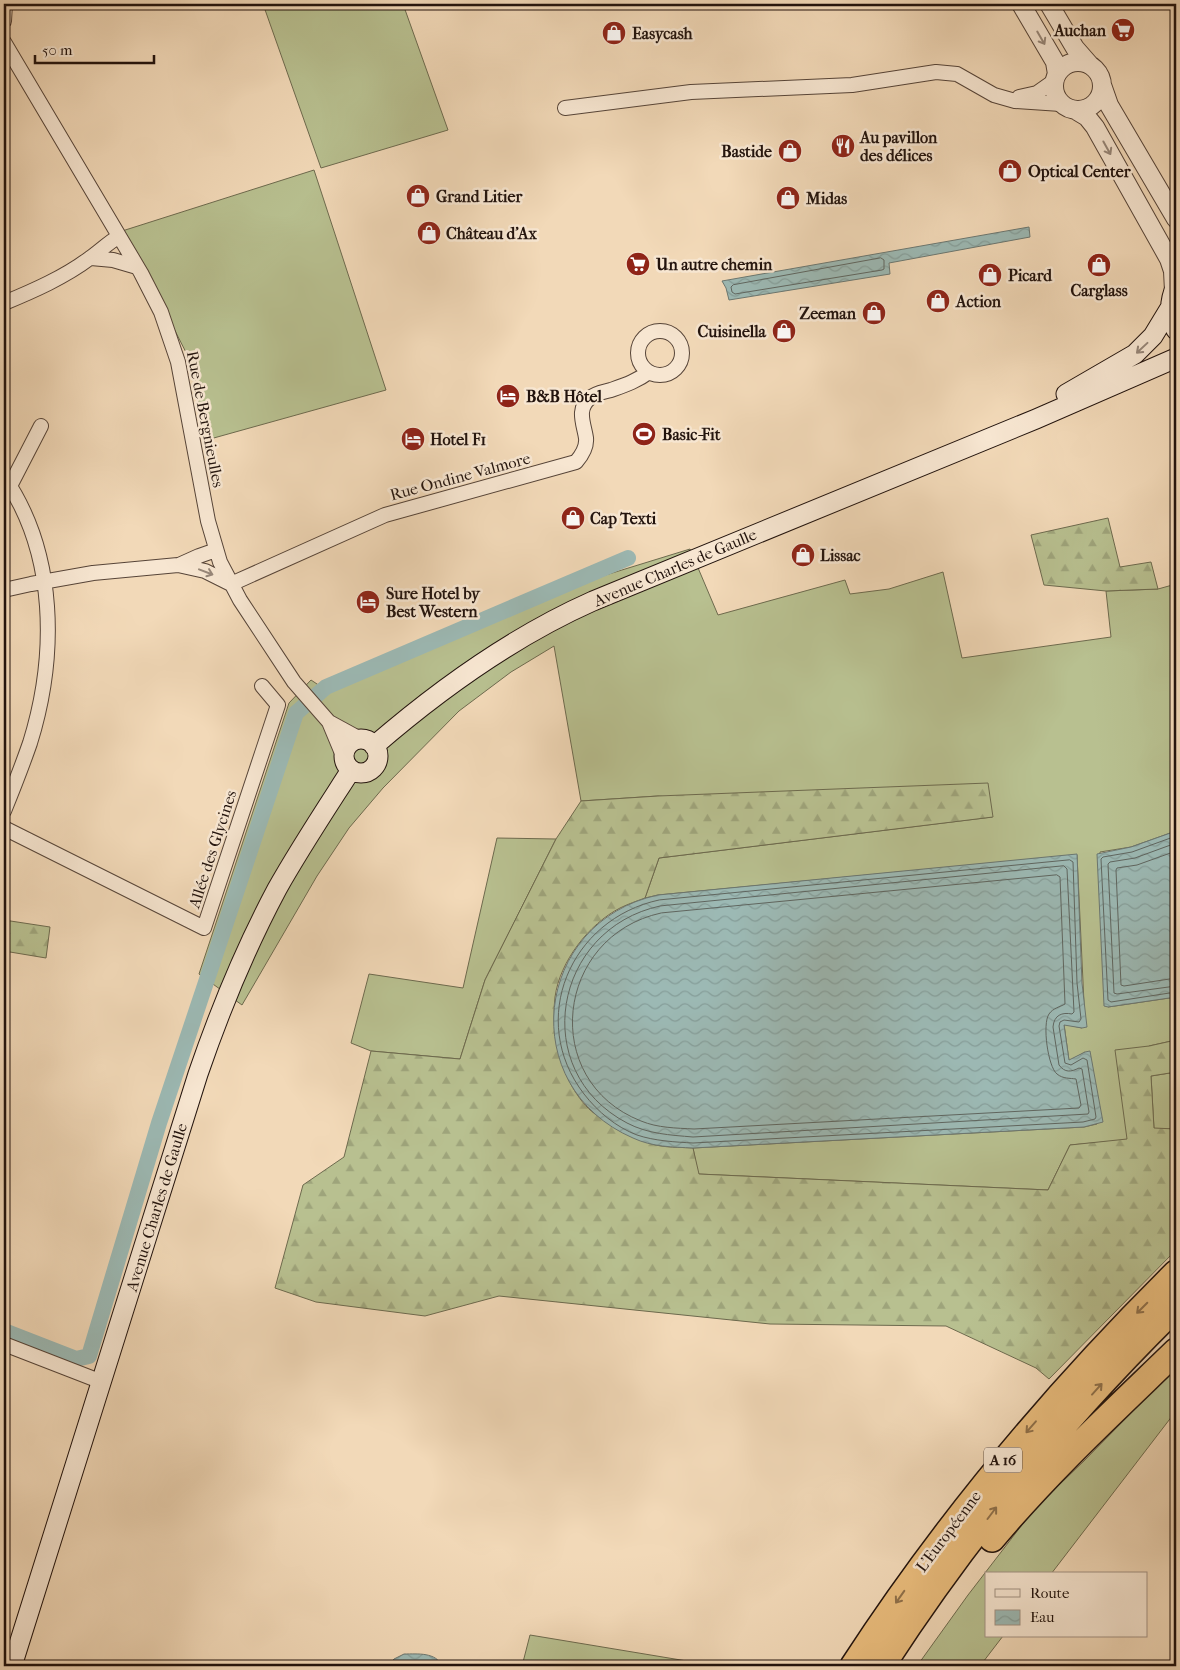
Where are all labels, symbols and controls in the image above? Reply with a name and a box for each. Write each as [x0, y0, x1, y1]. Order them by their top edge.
supermarket icon: Auchan [1110, 17, 1136, 43]
shop icon: Easycash [601, 20, 627, 46]
place label: Auchan [1053, 21, 1107, 40]
place label: Easycash [632, 24, 694, 44]
one-way arrow [1036, 31, 1046, 46]
scale bar [35, 32, 154, 64]
text: 50 m [42, 41, 73, 59]
place label: Au pavillon des délices [859, 128, 938, 165]
restaurant icon: Au pavillon des délices [830, 133, 856, 159]
shop icon: Bastide [777, 138, 803, 164]
one-way arrow [1102, 141, 1112, 156]
place label: Bastide [721, 142, 772, 161]
shop icon: Optical Center [997, 158, 1023, 184]
place label: Optical Center [1028, 162, 1132, 182]
shop icon: Grand Litier [405, 183, 431, 209]
shop icon: Midas [775, 185, 801, 211]
place label: Grand Litier [436, 187, 523, 206]
place label: Midas [805, 189, 847, 208]
shop icon: Château d'Ax [416, 220, 442, 246]
place label: Château d'Ax [446, 224, 537, 243]
supermarket icon: Un autre chemin [625, 251, 651, 277]
shop icon: Carglass [1086, 252, 1112, 278]
place label: Un autre chemin [655, 255, 773, 274]
shop icon: Picard [977, 262, 1003, 288]
place label: Picard [1008, 266, 1053, 285]
place label: Carglass [1070, 281, 1128, 301]
shop icon: Action [925, 288, 951, 314]
place label: Action [955, 292, 1002, 311]
shop icon: Zeeman [861, 300, 887, 326]
place label: Zeeman [799, 304, 857, 323]
shop icon: Cuisinella [771, 318, 797, 344]
place label: Cuisinella [698, 322, 767, 341]
one-way arrow [1135, 342, 1148, 354]
street label: Rue de Bergnieulles [183, 349, 228, 489]
hotel icon: B&B Hôtel [495, 383, 521, 409]
place label: B&B Hôtel [526, 387, 602, 406]
sports icon: Basic-Fit [631, 421, 657, 447]
place label: Basic-Fit [662, 425, 721, 444]
hotel icon: Hotel F1 [400, 426, 426, 452]
place label: Hotel F1 [430, 430, 486, 449]
street label: Rue Ondine Valmore [388, 449, 533, 504]
shop icon: Cap Texti [560, 505, 586, 531]
place label: Cap Texti [590, 509, 657, 529]
street label: Avenue Charles de Gaulle [590, 525, 759, 611]
shop icon: Lissac [790, 542, 816, 568]
place label: Lissac [820, 546, 861, 565]
one-way arrow [198, 568, 213, 577]
place label: Sure Hotel by Best Western [386, 584, 481, 621]
hotel icon: Sure Hotel by Best Western [355, 589, 381, 615]
street label: Allée des Glycines [184, 788, 241, 911]
street label: Avenue Charles de Gaulle [122, 1121, 191, 1295]
one-way arrow [1136, 1301, 1148, 1313]
one-way arrow [1091, 1382, 1103, 1395]
one-way arrow [1026, 1420, 1037, 1433]
road number: A 16 [984, 1448, 1022, 1472]
street label: L'Européenne [912, 1487, 985, 1576]
one-way arrow [987, 1506, 997, 1520]
legend [985, 1572, 1148, 1638]
text: Route [1030, 1584, 1070, 1602]
one-way arrow [895, 1589, 905, 1603]
text: Eau [1030, 1608, 1055, 1626]

